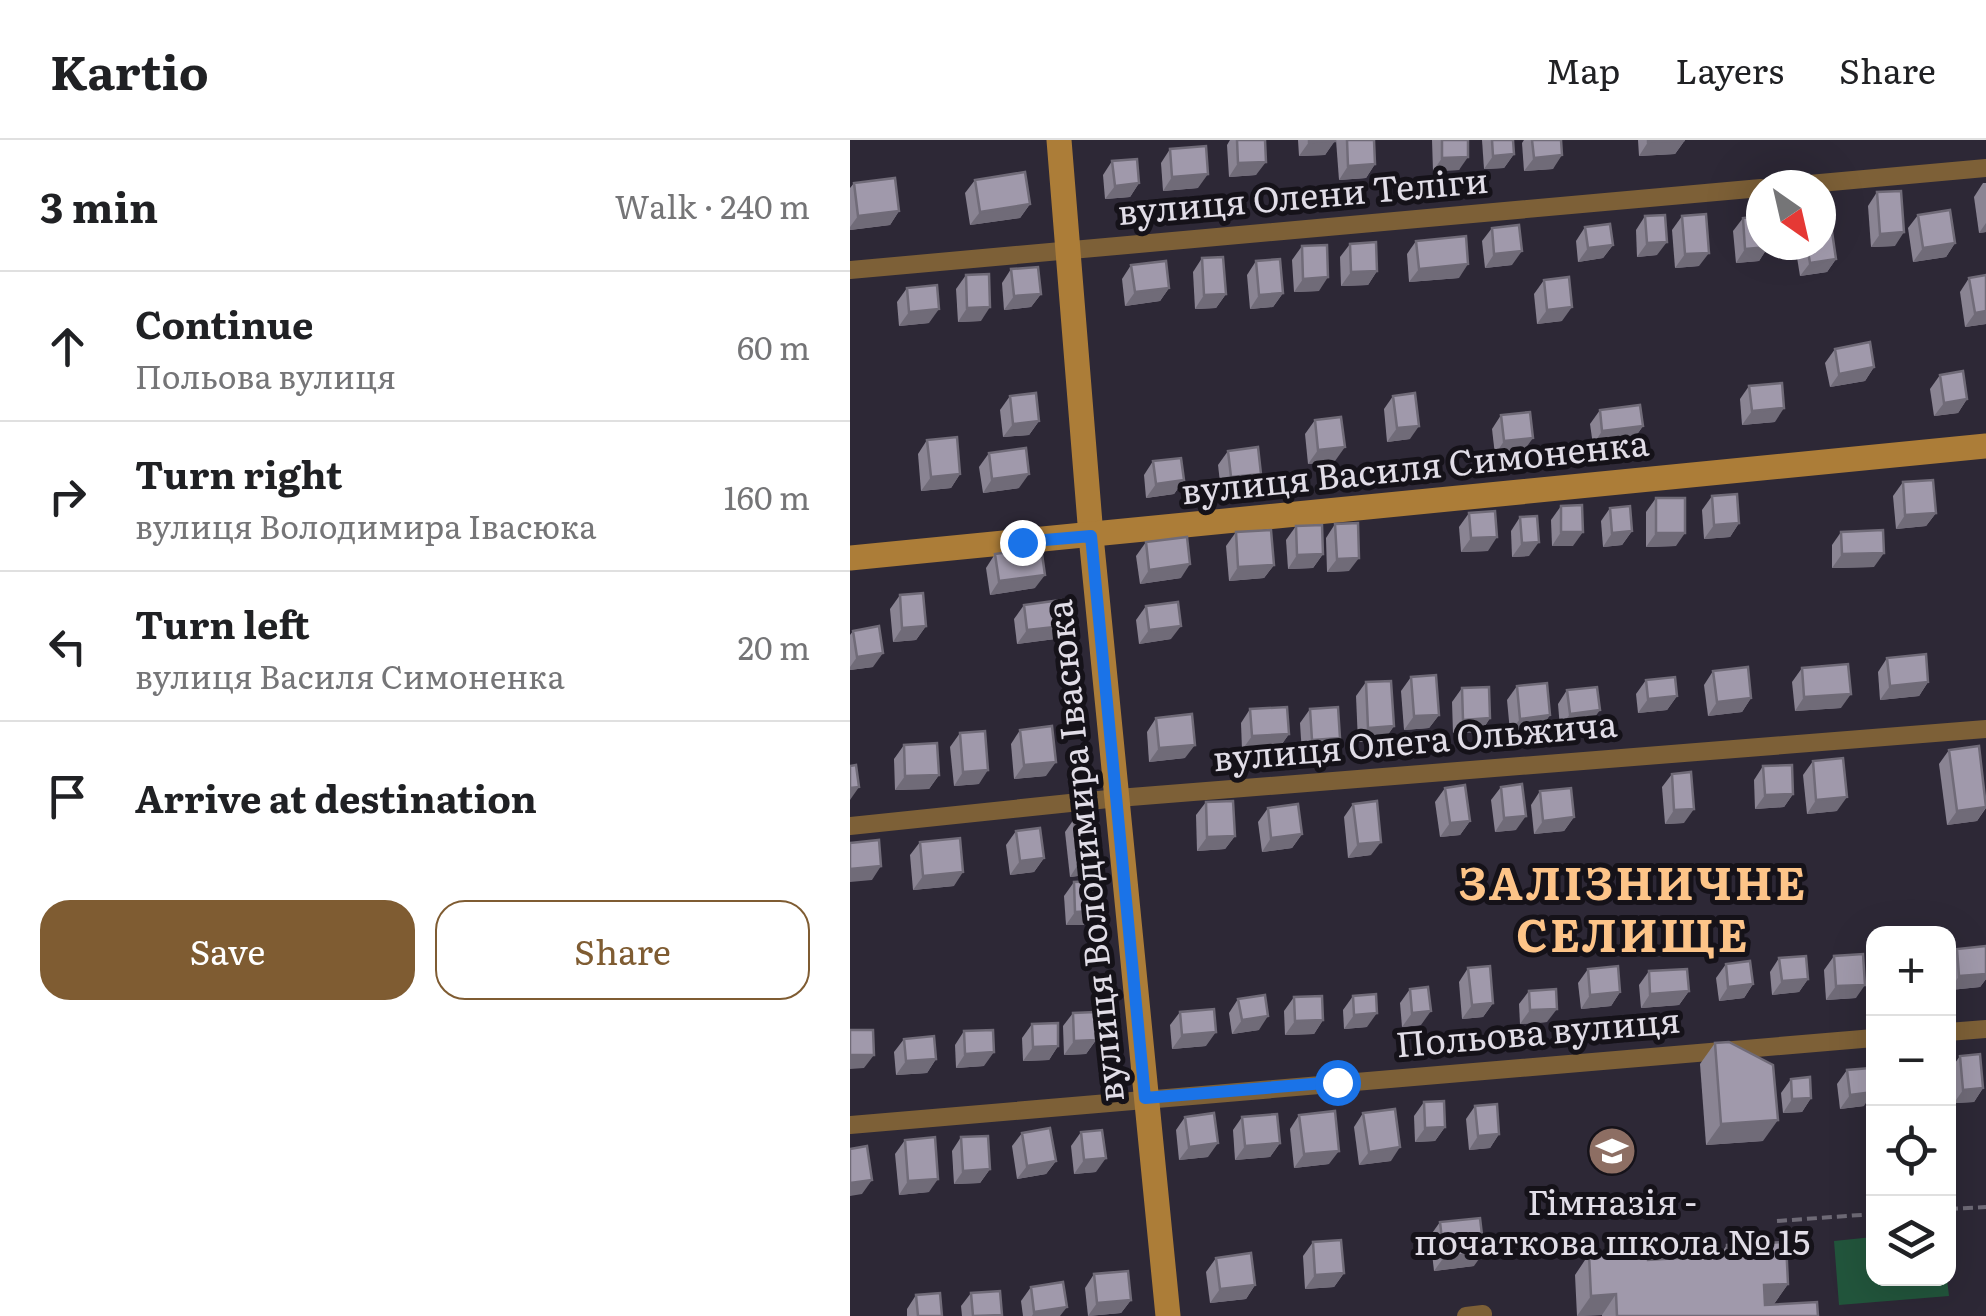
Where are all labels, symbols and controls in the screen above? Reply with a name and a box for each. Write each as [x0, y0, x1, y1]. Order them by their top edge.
text: Kartio [50, 34, 209, 105]
text: Map [1546, 43, 1620, 95]
text: Layers [1675, 43, 1784, 95]
text: Share [1839, 43, 1936, 95]
street label: вулиця Олени Теліги [1115, 152, 1490, 236]
north arrow [1746, 170, 1836, 260]
text: 3 min [40, 174, 158, 236]
text: Walk · 240 m [615, 181, 810, 229]
text: Continue [135, 294, 313, 351]
icon: ahead [40, 319, 95, 374]
text: 60 m [737, 322, 810, 370]
text: Польова вулиця [135, 351, 396, 399]
street label: вулиця Василя Симоненка [1178, 415, 1651, 515]
text: Turn right [135, 444, 342, 501]
icon: right [40, 469, 95, 524]
text: 160 m [724, 472, 810, 520]
text: вулиця Володимира Івасюка [135, 501, 597, 549]
route end [1000, 520, 1046, 566]
text: Turn left [135, 594, 310, 651]
street label: вулиця Володимира Івасюка [1031, 597, 1135, 1105]
icon: left [40, 619, 95, 674]
text: 20 m [738, 622, 810, 670]
text: вулиця Василя Симоненка [135, 651, 565, 699]
street label: вулиця Олега Ольжича [1211, 695, 1619, 783]
text: Arrive at destination [135, 768, 537, 825]
icon: arrive [40, 769, 95, 824]
district label: ЗАЛІЗНИЧНЕ СЕЛИЩЕ [1458, 847, 1808, 966]
button: Save [40, 900, 415, 1000]
button: Share [435, 900, 810, 1000]
map controls [1866, 926, 1956, 1286]
button: + [1866, 926, 1956, 1016]
street label: Польова вулиця [1393, 992, 1682, 1068]
button: − [1866, 1016, 1956, 1106]
route start [1315, 1060, 1361, 1106]
button: locate [1866, 1106, 1956, 1196]
school or university icon: Гімназія - початкова школа № 15 [1586, 1125, 1638, 1177]
place label: Гімназія - початкова школа № 15 [1414, 1174, 1810, 1266]
button: layers [1866, 1196, 1956, 1286]

